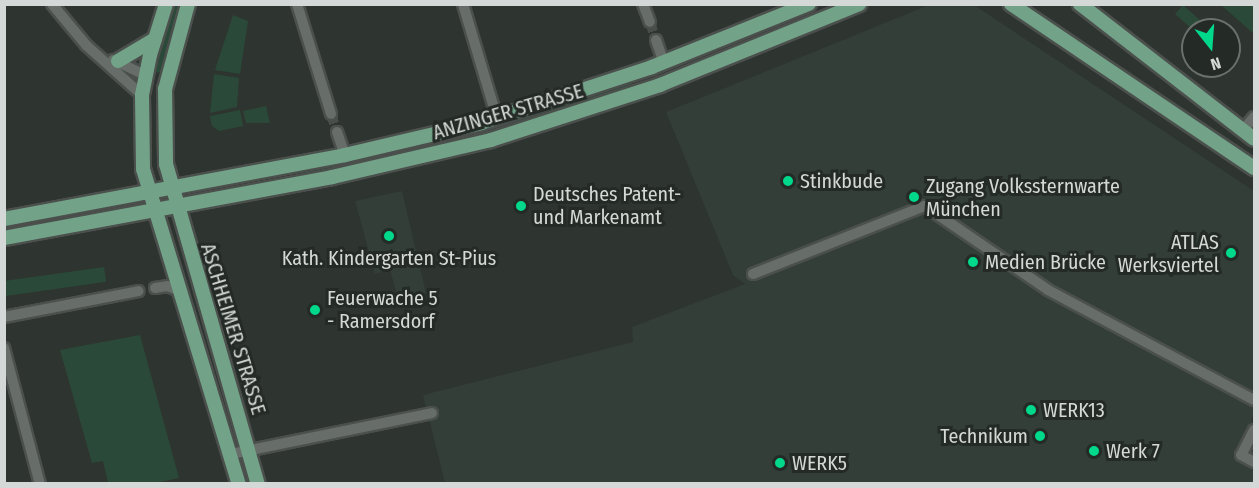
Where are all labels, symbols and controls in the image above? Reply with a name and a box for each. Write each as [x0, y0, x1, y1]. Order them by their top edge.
north arrow [1181, 18, 1241, 78]
text: N [1208, 53, 1223, 74]
street label: ANZINGER STRASSE [430, 79, 586, 145]
place label: Stinkbude [800, 169, 883, 193]
marker: Stinkbude [781, 174, 795, 188]
place label: Zugang Volkssternwarte München [926, 174, 1120, 221]
place label: Deutsches Patent- und Markenamt [533, 183, 681, 230]
marker: Zugang Volkssternwarte München [907, 190, 921, 204]
marker: Deutsches Patent- und Markenamt [514, 199, 528, 213]
marker: Kath. Kindergarten St-Pius [382, 229, 396, 243]
place label: ATLAS Werksviertel [1118, 230, 1219, 277]
street label: ASCHHEIMER STRASSE [196, 240, 270, 418]
place label: Kath. Kindergarten St-Pius [282, 246, 496, 270]
marker: ATLAS Werksviertel [1224, 246, 1238, 260]
place label: Medien Brücke [985, 250, 1106, 274]
marker: Medien Brücke [966, 255, 980, 269]
place label: Feuerwache 5 - Ramersdorf [327, 286, 438, 333]
marker: Feuerwache 5 - Ramersdorf [308, 303, 322, 317]
place label: WERK13 [1043, 398, 1105, 422]
marker: WERK13 [1024, 403, 1038, 417]
place label: Technikum [940, 424, 1028, 448]
marker: Technikum [1033, 429, 1047, 443]
place label: Werk 7 [1106, 439, 1160, 463]
marker: Werk 7 [1087, 444, 1101, 458]
place label: WERK5 [792, 451, 847, 475]
marker: WERK5 [773, 456, 787, 470]

